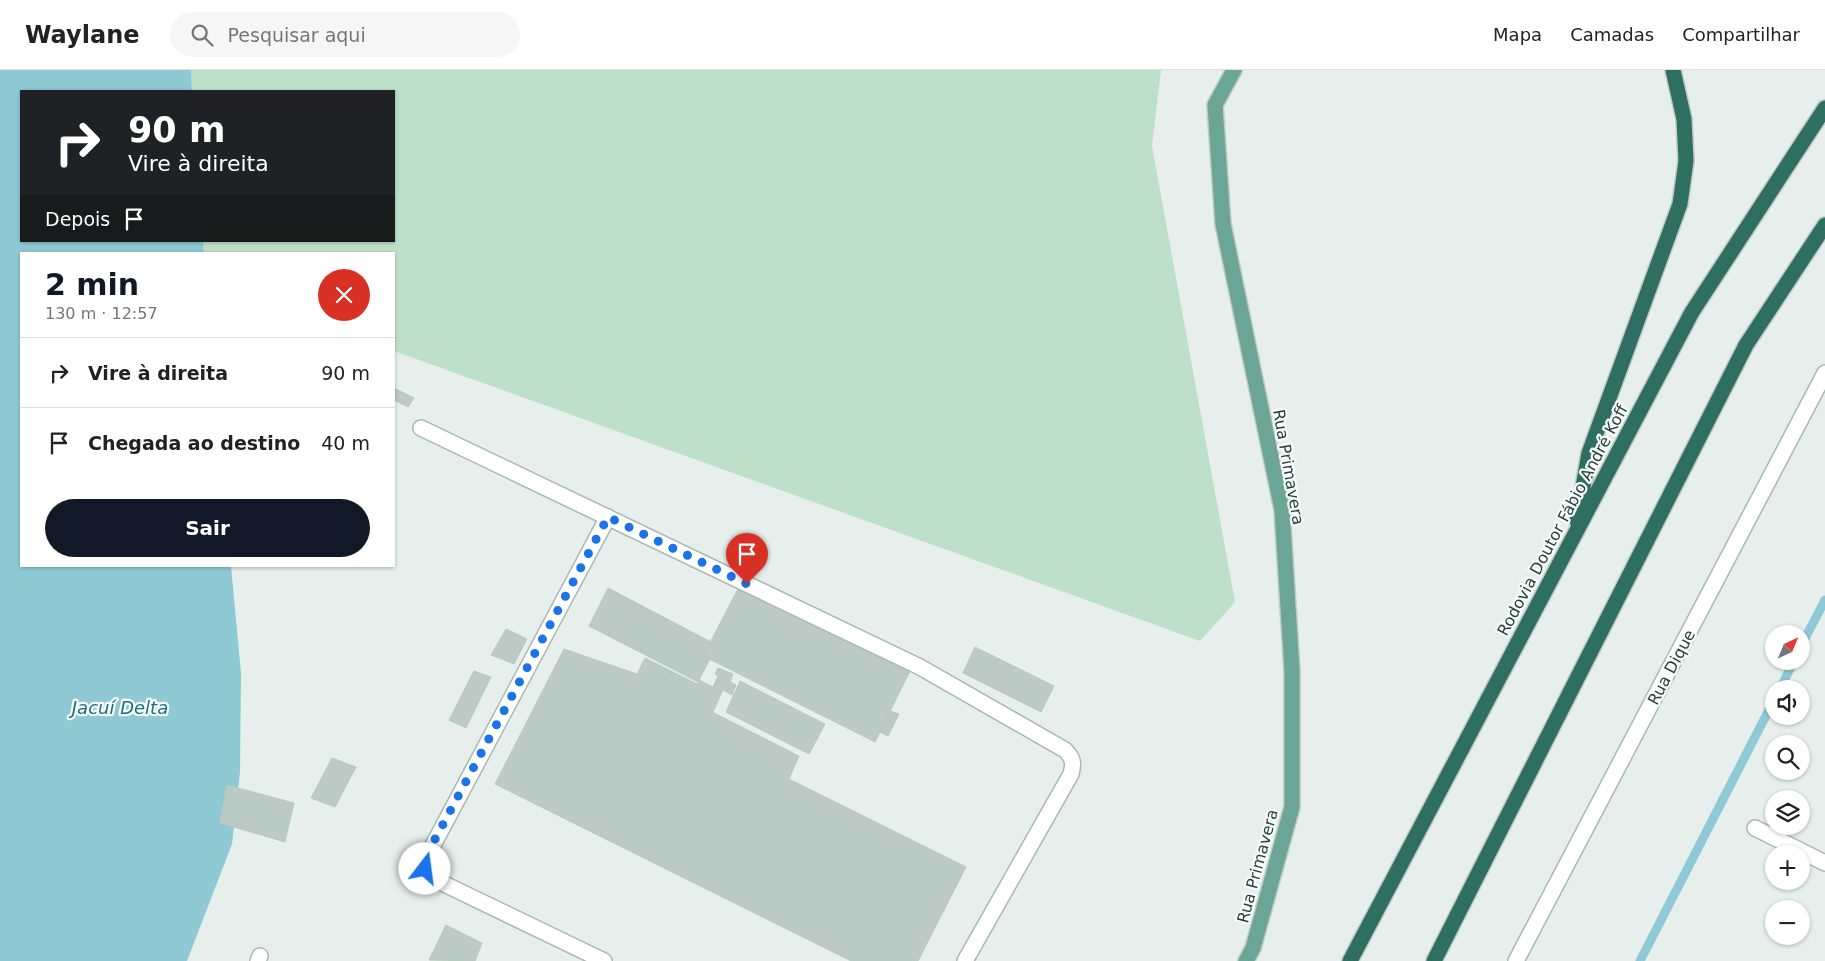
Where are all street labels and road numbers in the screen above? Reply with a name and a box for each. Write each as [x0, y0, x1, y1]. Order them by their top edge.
street label: Rodovia Doutor Fábio André Koff [1493, 401, 1632, 639]
street label: Rua Primavera [1269, 408, 1308, 526]
street label: Rua Dique [1644, 626, 1699, 708]
street label: Rua Primavera [1233, 807, 1282, 925]

